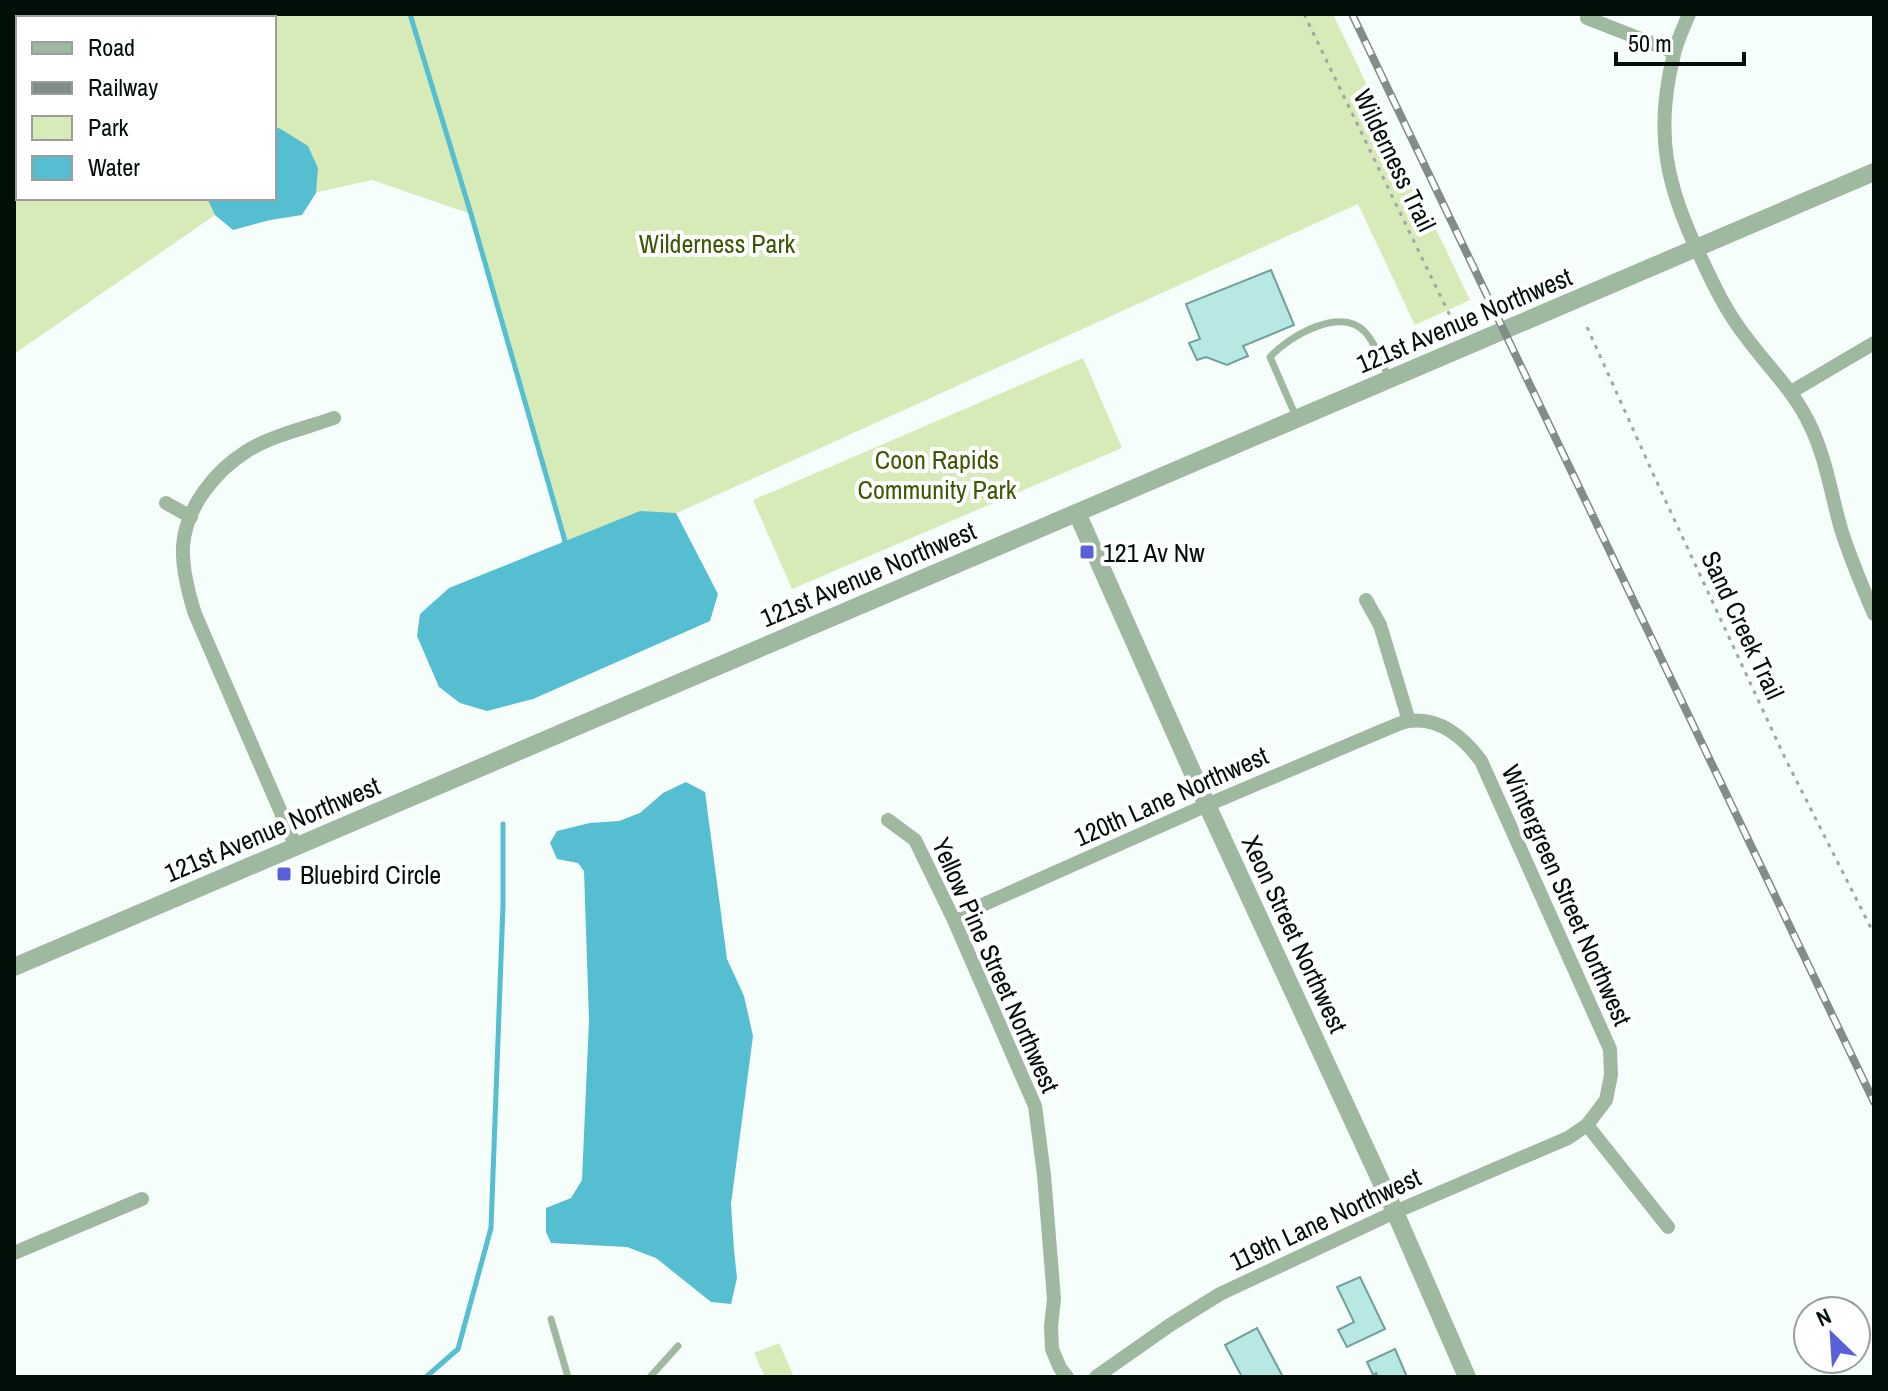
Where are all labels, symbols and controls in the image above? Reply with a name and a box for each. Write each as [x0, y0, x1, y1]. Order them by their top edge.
legend [16, 16, 276, 200]
scale bar [1616, 16, 1744, 66]
text: 50 m [1628, 27, 1672, 59]
text: Road [88, 31, 135, 63]
text: Railway [88, 71, 158, 103]
street label: Wilderness Trail [1346, 83, 1444, 237]
text: Park [88, 111, 129, 143]
text: Water [88, 151, 140, 183]
park label: Wilderness Park [639, 226, 796, 261]
street label: 121st Avenue Northwest [1351, 259, 1577, 381]
park label: Coon Rapids Community Park [858, 442, 1017, 507]
street label: 121st Avenue Northwest [755, 513, 981, 635]
place label: 121 Av Nw [1103, 535, 1205, 570]
marker: 121 Av Nw [1078, 543, 1096, 561]
street label: Sand Creek Trail [1693, 545, 1793, 705]
street label: 120th Lane Northwest [1069, 738, 1273, 854]
street label: Wintergreen Street Northwest [1494, 759, 1640, 1031]
street label: 121st Avenue Northwest [159, 768, 385, 890]
street label: Xeon Street Northwest [1234, 830, 1356, 1038]
street label: Yellow Pine Street Northwest [924, 832, 1068, 1098]
place label: Bluebird Circle [300, 857, 441, 892]
marker: Bluebird Circle [275, 865, 293, 883]
street label: 119th Lane Northwest [1224, 1159, 1426, 1279]
north arrow [1792, 1295, 1872, 1375]
text: N [1811, 1301, 1836, 1333]

